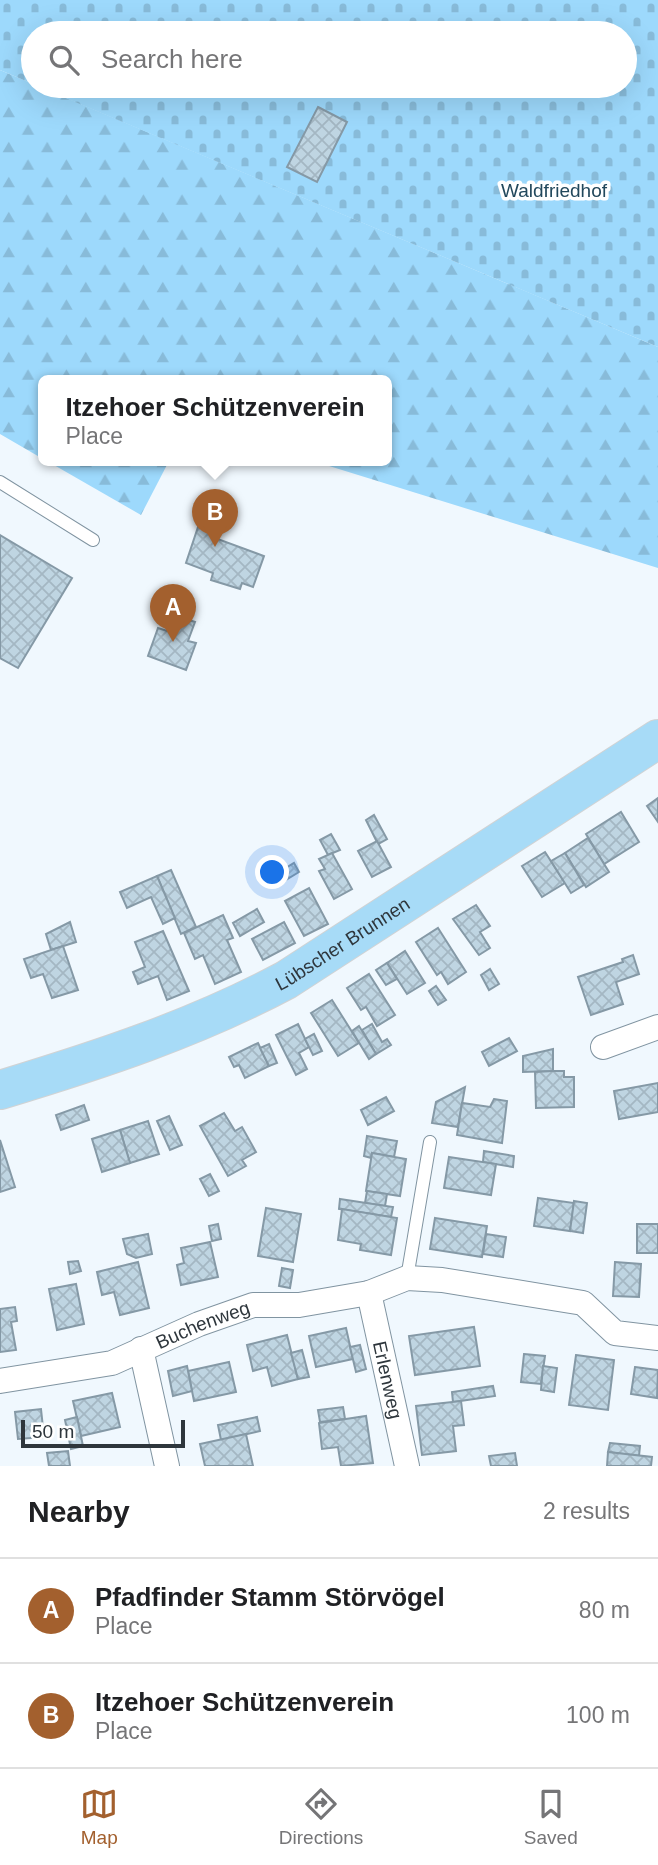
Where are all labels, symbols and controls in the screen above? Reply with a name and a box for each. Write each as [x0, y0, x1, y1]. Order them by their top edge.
search box [21, 21, 637, 98]
icon: search [45, 41, 83, 79]
text: Search here [101, 44, 243, 74]
park label: Waldfriedhof [501, 180, 608, 201]
popup [38, 375, 392, 466]
text: Itzehoer Schützenverein [65, 392, 365, 422]
text: Place [65, 423, 123, 449]
pin: B [192, 489, 238, 547]
pin: A [150, 584, 196, 642]
your location [255, 855, 289, 889]
street label: Lübscher Brunnen [272, 893, 413, 995]
street label: Buchenweg [153, 1297, 253, 1353]
street label: Erlenweg [369, 1339, 406, 1421]
scale bar [21, 1417, 186, 1449]
text: 50 m [32, 1421, 74, 1442]
text: Nearby [28, 1495, 130, 1528]
text: 2 results [543, 1498, 630, 1524]
text: Pfadfinder Stamm Störvögel [95, 1582, 445, 1612]
text: A [43, 1597, 59, 1623]
text: 80 m [579, 1597, 630, 1623]
text: Place [95, 1613, 153, 1639]
text: Itzehoer Schützenverein [95, 1687, 394, 1717]
text: B [43, 1702, 59, 1728]
text: 100 m [566, 1702, 630, 1728]
text: Place [95, 1718, 153, 1744]
tab: Map [80, 1785, 118, 1849]
tab: Directions [279, 1785, 363, 1849]
tab: Saved [524, 1785, 578, 1849]

